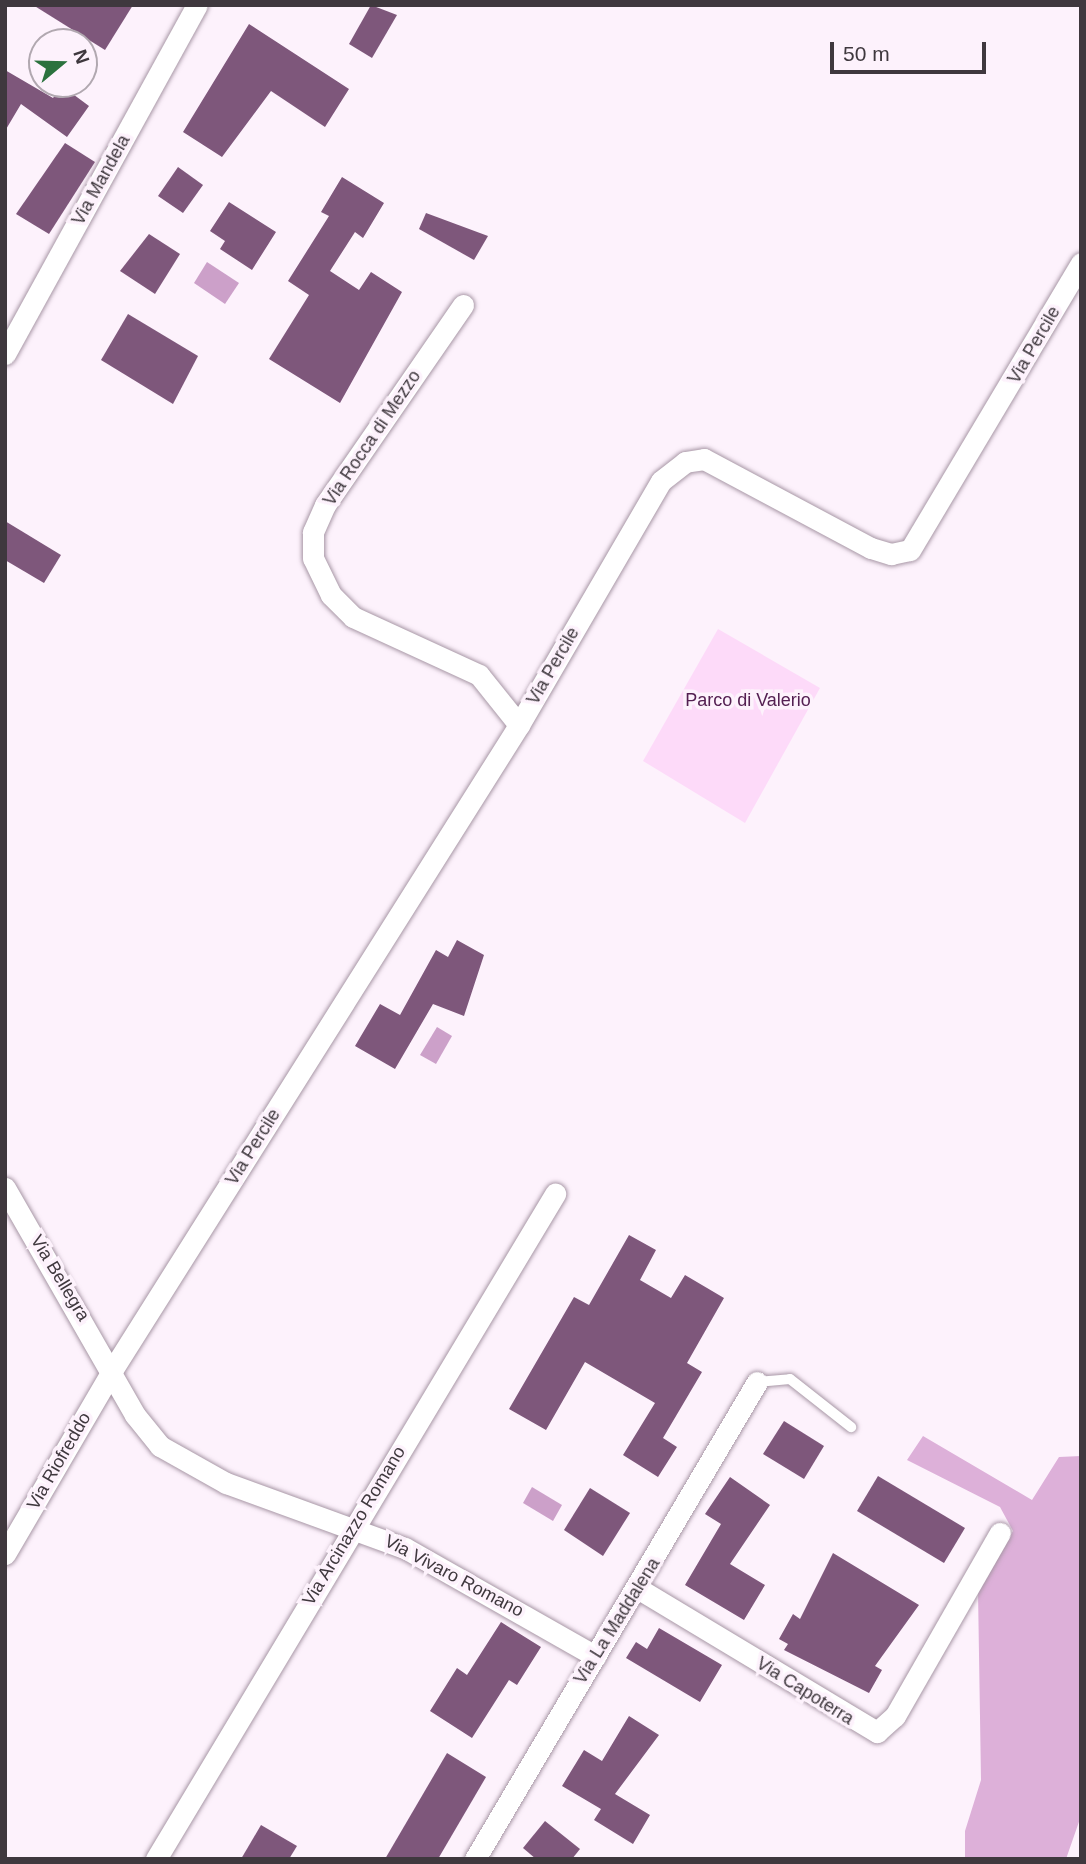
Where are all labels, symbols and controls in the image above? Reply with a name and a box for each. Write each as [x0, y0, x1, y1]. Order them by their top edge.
north arrow [28, 28, 98, 98]
scale bar [834, 28, 990, 72]
text: 50 m [843, 42, 890, 65]
text: N [69, 47, 94, 67]
street label: Via Mandela [67, 131, 135, 229]
street label: Via Percile [1003, 302, 1065, 388]
street label: Via Rocca di Mezzo [319, 366, 425, 510]
street label: Via Percile [522, 623, 584, 709]
park label: Parco di Valerio [685, 689, 811, 711]
street label: Via Percile [221, 1105, 285, 1189]
street label: Via Bellegra [26, 1231, 94, 1325]
street label: Via Riofreddo [22, 1409, 96, 1513]
street label: Via Arcinazzo Romano [298, 1442, 410, 1610]
street label: Via Vivaro Romano [381, 1530, 527, 1622]
street label: Via La Maddalena [569, 1554, 665, 1688]
street label: Via Capoterra [752, 1653, 858, 1729]

